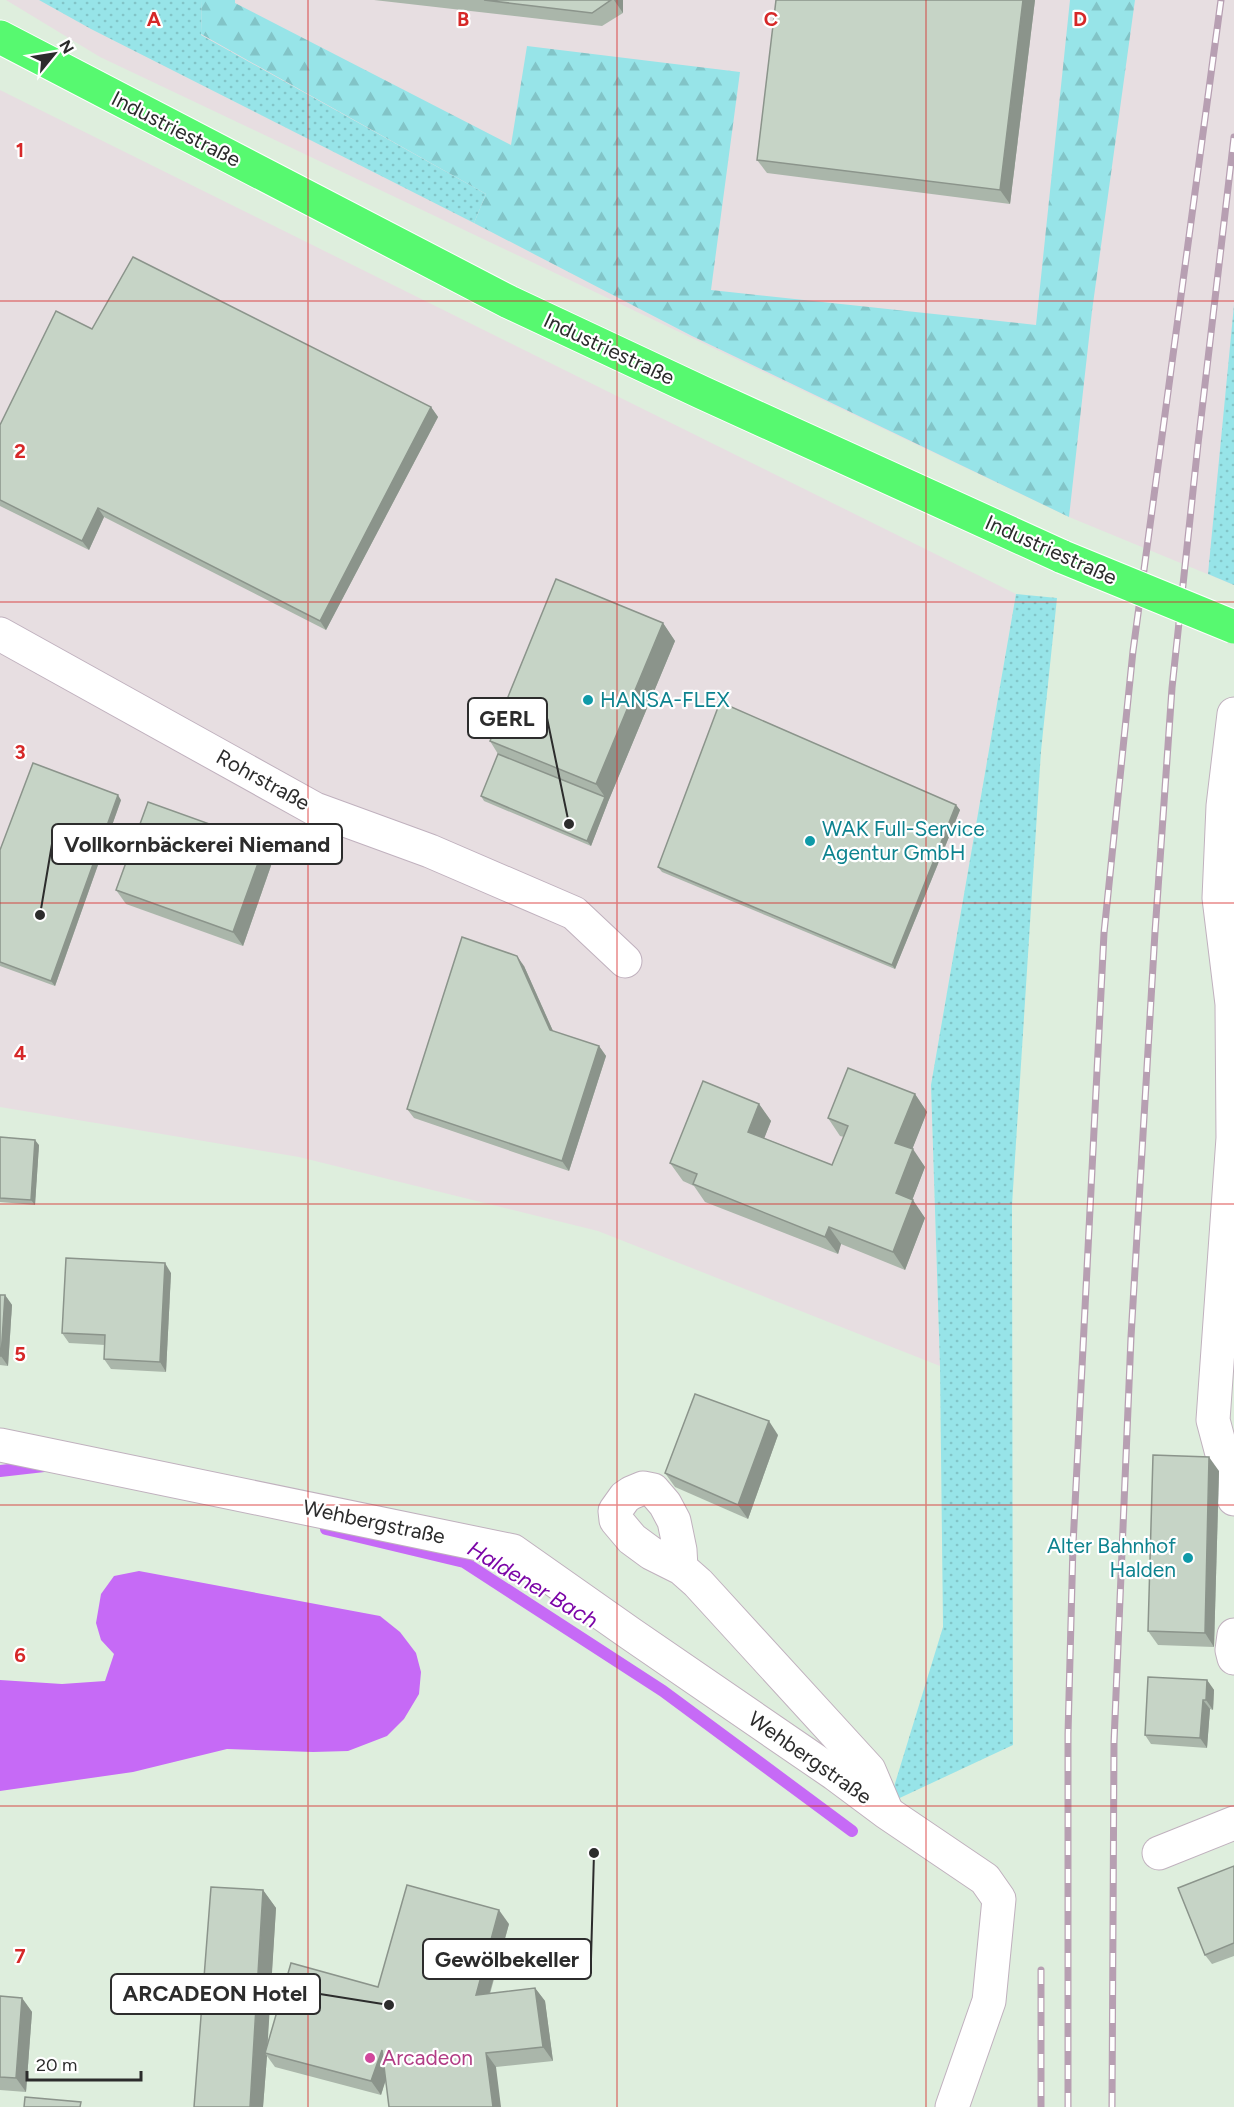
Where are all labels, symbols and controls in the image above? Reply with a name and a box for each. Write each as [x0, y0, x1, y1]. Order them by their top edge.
text: A [147, 7, 162, 31]
text: B [457, 7, 469, 31]
text: C [764, 7, 778, 31]
text: D [1073, 7, 1087, 31]
north arrow [24, 24, 84, 84]
text: N [55, 37, 78, 57]
street label: Industriestraße [108, 85, 245, 172]
text: 1 [16, 138, 24, 162]
street label: Industriestraße [540, 307, 679, 390]
text: 2 [14, 439, 26, 463]
street label: Industriestraße [982, 509, 1121, 590]
place label: HANSA-FLEX [600, 687, 730, 712]
marker: HANSA-FLEX [581, 693, 595, 707]
callout: GERL [468, 698, 547, 738]
text: GERL [479, 705, 535, 732]
text: 3 [14, 740, 26, 764]
street label: Rohrstraße [212, 744, 314, 815]
place label: WAK Full-Service Agentur GmbH [822, 816, 985, 865]
callout: Vollkornbäckerei Niemand [52, 824, 342, 864]
text: Vollkornbäckerei Niemand [64, 831, 330, 858]
marker: WAK Full-Service Agentur GmbH [803, 834, 817, 848]
text: 4 [14, 1041, 27, 1065]
text: 5 [14, 1342, 26, 1366]
street label: Wehbergstraße [301, 1494, 447, 1549]
place label: Alter Bahnhof Halden [1047, 1533, 1176, 1582]
water label: Haldener Bach [463, 1535, 603, 1634]
marker: Alter Bahnhof Halden [1181, 1551, 1195, 1565]
text: 6 [14, 1643, 26, 1667]
street label: Wehbergstraße [744, 1706, 877, 1809]
callout: Gewölbekeller [423, 1939, 591, 1979]
text: 7 [14, 1944, 26, 1968]
text: Gewölbekeller [435, 1946, 580, 1973]
callout: ARCADEON Hotel [111, 1974, 320, 2014]
text: ARCADEON Hotel [123, 1980, 308, 2007]
scale bar [27, 2044, 141, 2082]
place label: Arcadeon [382, 2045, 473, 2070]
marker: Arcadeon [363, 2051, 377, 2065]
text: 20 m [36, 2054, 77, 2076]

